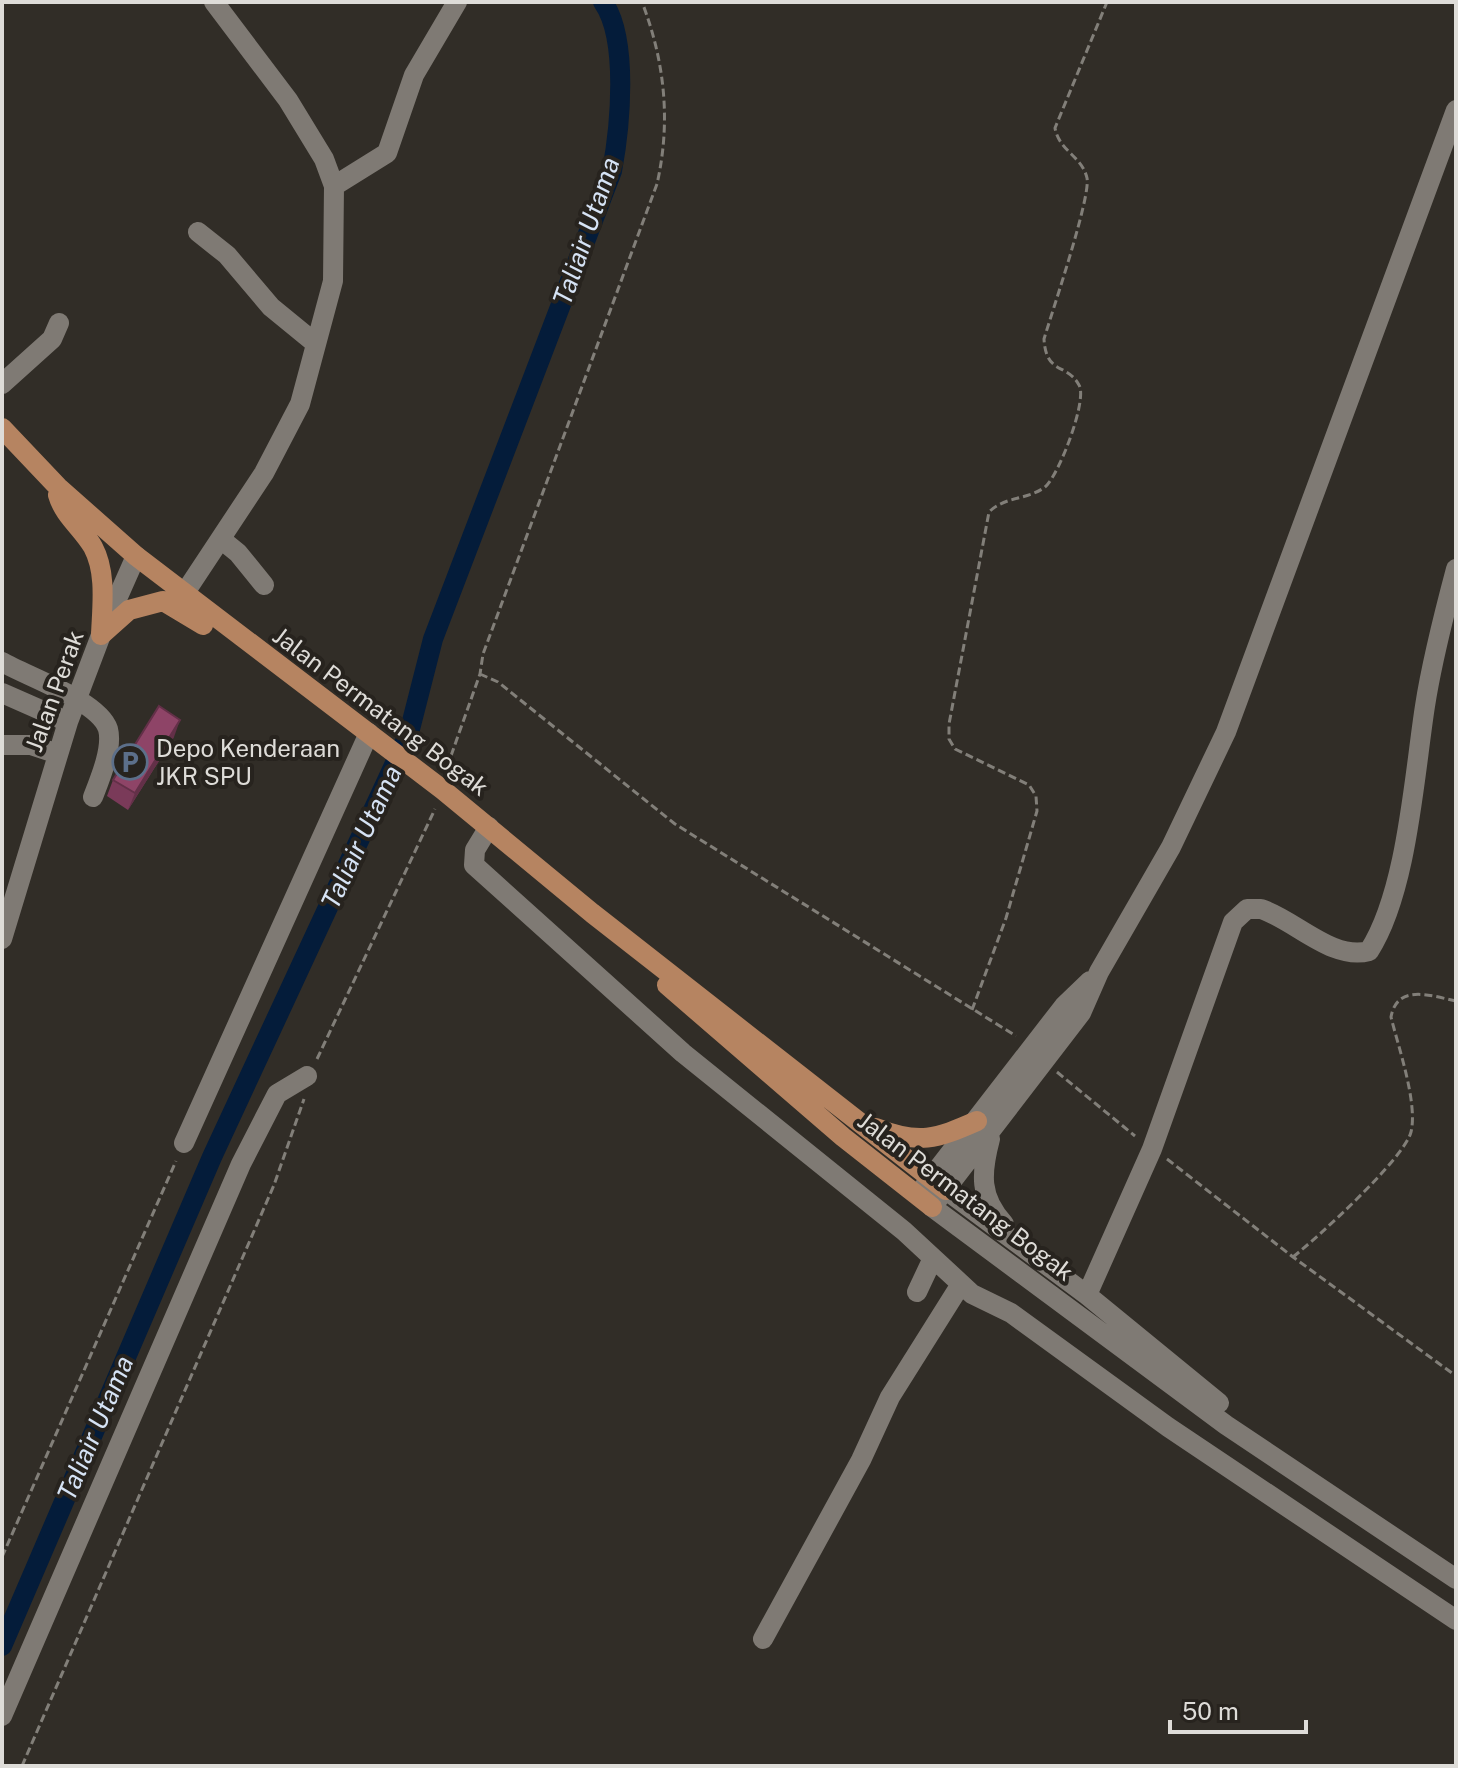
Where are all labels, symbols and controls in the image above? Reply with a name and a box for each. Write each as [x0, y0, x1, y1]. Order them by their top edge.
water label: Taliair Utama [546, 153, 626, 309]
street label: Jalan Permatang Bogak [268, 621, 494, 801]
street label: Jalan Perak [19, 627, 89, 755]
place label: Depo Kenderaan JKR SPU [156, 734, 340, 790]
parking icon: Depo Kenderaan JKR SPU [111, 743, 149, 781]
water label: Taliair Utama [314, 760, 408, 914]
street label: Jalan Permatang Bogak [853, 1106, 1079, 1286]
water label: Taliair Utama [51, 1351, 139, 1505]
scale bar [1170, 1684, 1306, 1734]
text: 50 m [1182, 1697, 1239, 1725]

